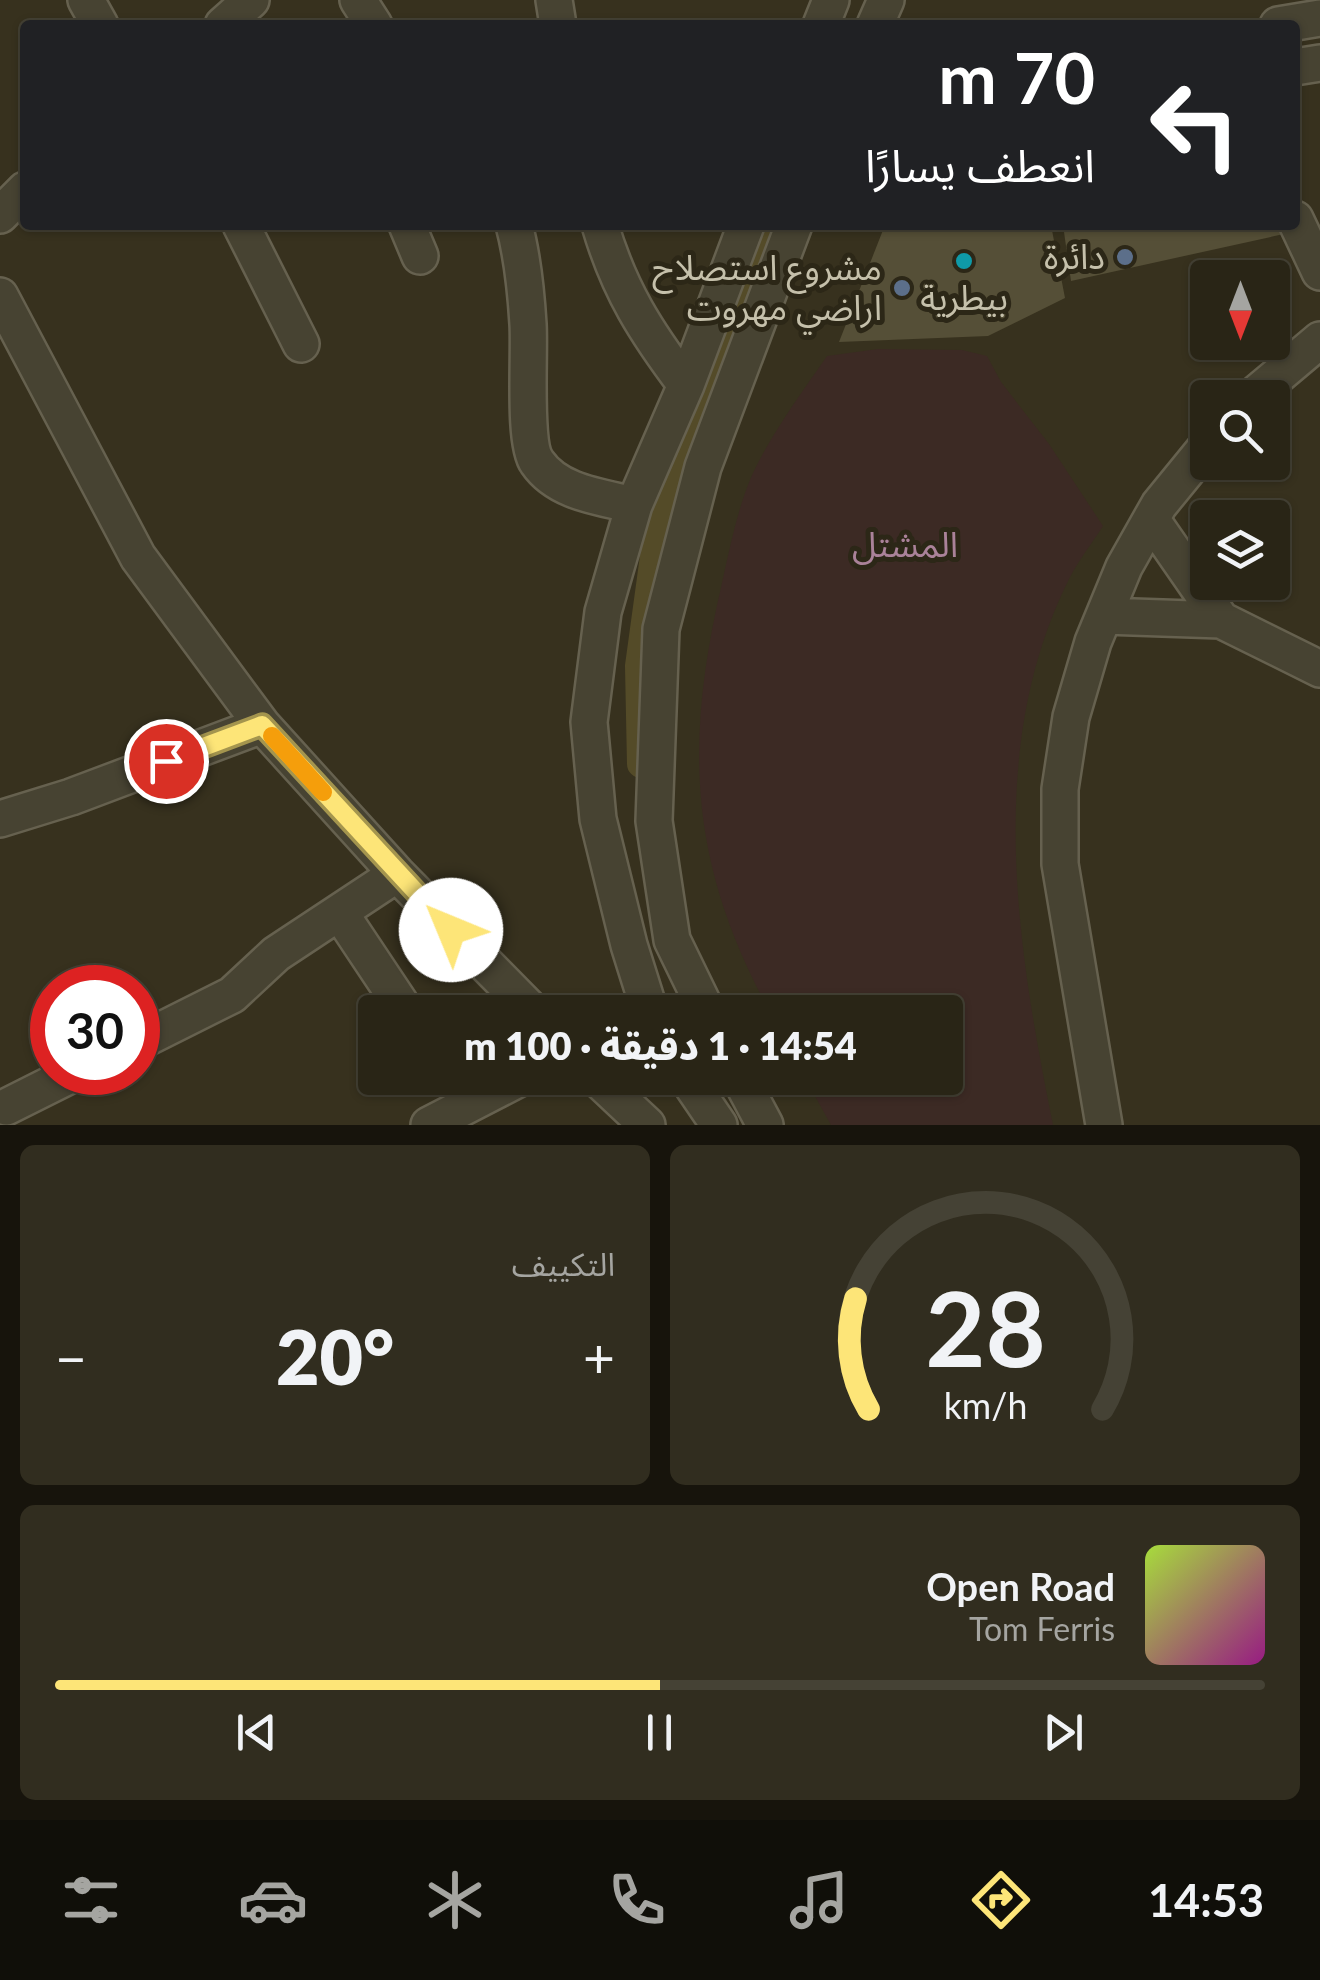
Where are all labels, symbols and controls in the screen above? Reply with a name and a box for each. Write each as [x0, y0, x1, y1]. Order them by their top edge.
text: 70 m [938, 35, 1095, 119]
icon: left [1130, 60, 1260, 190]
text: انعطف يسارًا [865, 138, 1095, 192]
place label: دائرة [1044, 234, 1105, 277]
place label: مشروع استصلاح اراضي مهروت [652, 245, 882, 335]
marker: دائرة [1114, 246, 1136, 268]
marker: بيطرية [953, 250, 975, 272]
north arrow [1190, 260, 1290, 360]
map controls [1190, 260, 1290, 600]
place label: بيطرية [920, 275, 1008, 318]
marker: مشروع استصلاح اراضي مهروت [891, 277, 913, 299]
button: search [1190, 380, 1290, 480]
button: layers [1190, 500, 1290, 600]
park label: المشتل [852, 522, 958, 565]
pin [124, 719, 209, 804]
icon: arrive [139, 734, 194, 789]
position arrow [399, 878, 503, 982]
speed limit sign: 30 [30, 965, 160, 1095]
text: 14:54 · 1 دقيقة · 100 m [464, 1022, 857, 1068]
text: التكييف [512, 1244, 615, 1283]
text: 28 [925, 1264, 1045, 1389]
text: 20° [276, 1311, 394, 1401]
text: − [55, 1324, 87, 1390]
text: + [583, 1324, 615, 1390]
text: km/h [943, 1384, 1027, 1427]
text: Open Road [926, 1563, 1115, 1609]
text: Tom Ferris [969, 1609, 1115, 1648]
icon: previous [229, 1705, 284, 1760]
icon: pause [632, 1705, 687, 1760]
icon: next [1036, 1705, 1091, 1760]
icon: filters [56, 1865, 126, 1935]
icon: car [238, 1865, 308, 1935]
icon: climate [420, 1865, 490, 1935]
icon: phone [602, 1865, 672, 1935]
icon: music [784, 1865, 854, 1935]
icon: directions [966, 1865, 1036, 1935]
text: 14:53 [1148, 1873, 1264, 1927]

